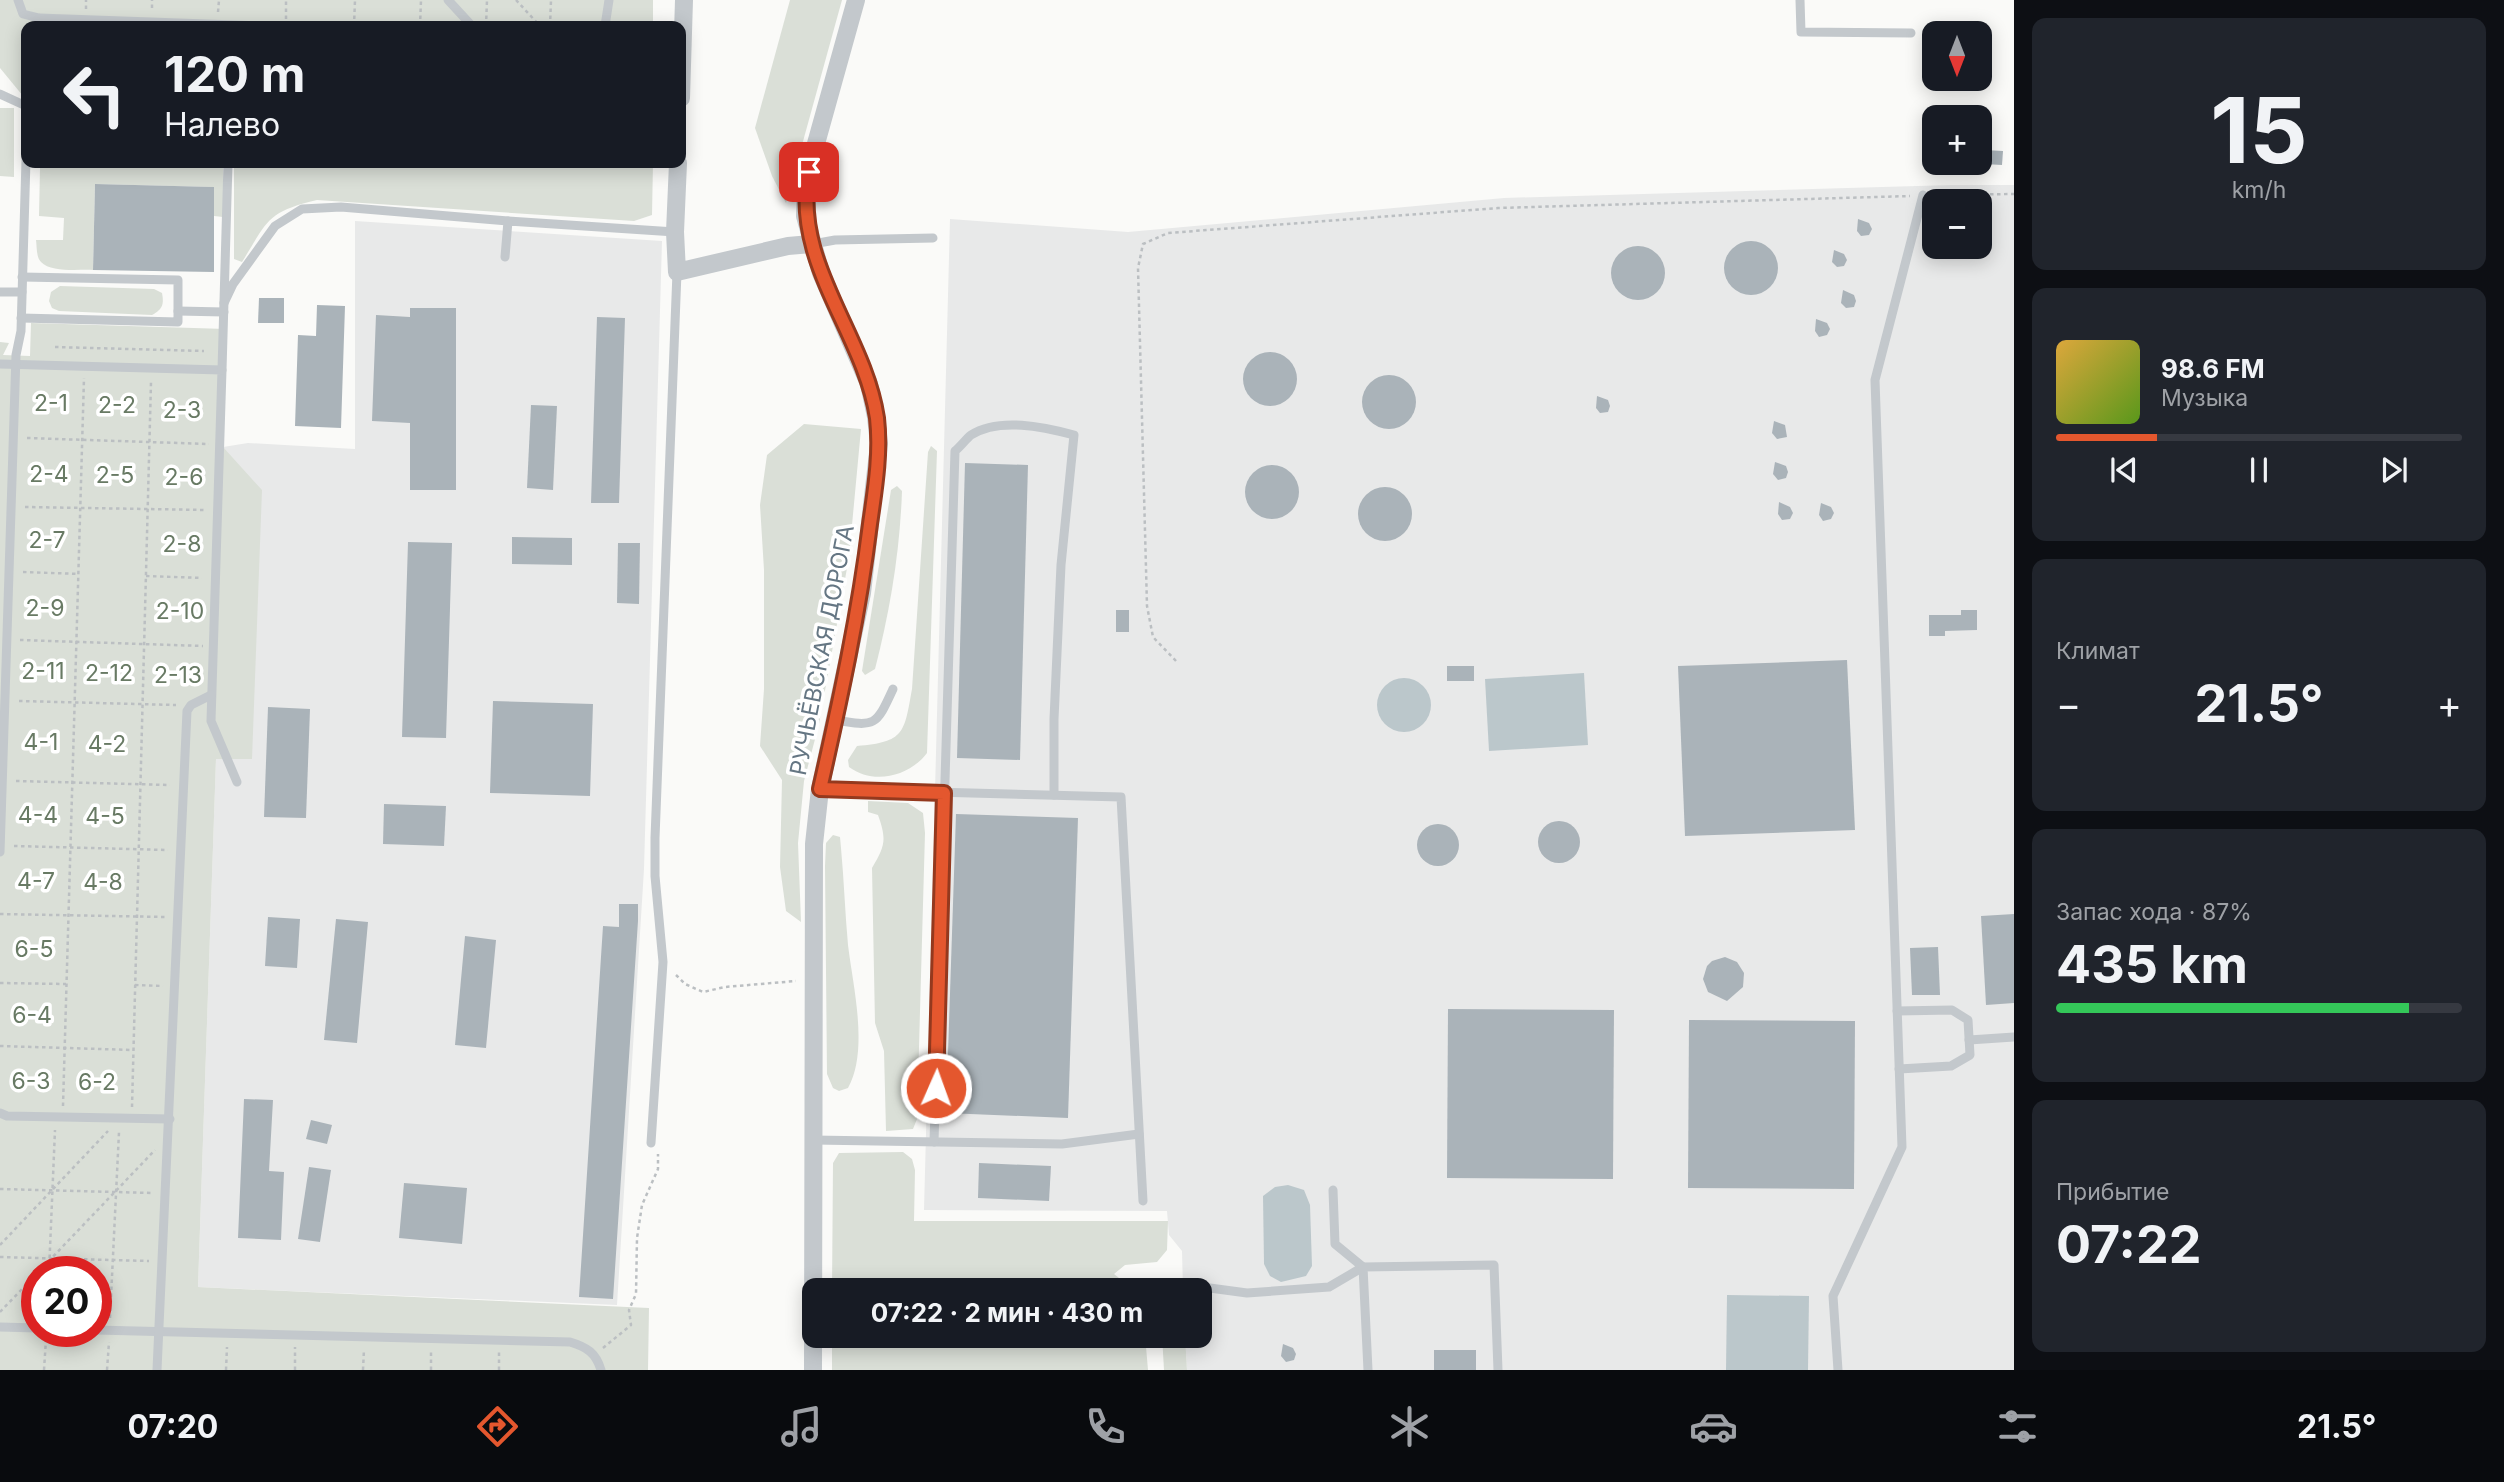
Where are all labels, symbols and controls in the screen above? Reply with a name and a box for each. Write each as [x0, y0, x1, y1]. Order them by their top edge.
north arrow [1922, 21, 1992, 91]
map controls [1922, 21, 1992, 259]
text: 120 m [164, 45, 305, 104]
icon: left [49, 49, 140, 140]
text: 15 [2210, 75, 2308, 185]
text: Налево [164, 105, 280, 144]
button: + [1922, 105, 1992, 175]
pin [779, 142, 839, 202]
icon: arrive [790, 153, 828, 191]
text: km/h [2232, 176, 2286, 204]
button: − [1922, 189, 1992, 259]
text: 98.6 FM [2161, 353, 2265, 384]
text: Музыка [2161, 384, 2248, 412]
park label: 2-1 [34, 389, 68, 417]
park label: 2-2 [98, 391, 136, 419]
park label: 2-3 [163, 396, 201, 424]
icon: previous [2105, 451, 2143, 489]
icon: pause [2240, 451, 2278, 489]
icon: next [2375, 451, 2413, 489]
park label: 2-4 [29, 460, 69, 488]
park label: 2-5 [96, 461, 134, 489]
park label: 2-6 [165, 463, 203, 491]
street label: РУЧЬЁВСКАЯ ДОРОГА [784, 522, 860, 778]
park label: 2-7 [28, 526, 66, 554]
park label: 2-8 [163, 530, 201, 558]
park label: 2-9 [26, 594, 64, 622]
park label: 2-10 [156, 597, 204, 625]
text: Климат [2056, 637, 2140, 665]
park label: 2-11 [21, 657, 65, 685]
park label: 2-12 [85, 659, 133, 687]
park label: 2-13 [154, 661, 202, 689]
text: 21.5° [2194, 672, 2324, 735]
text: − [2056, 681, 2081, 727]
text: + [2437, 681, 2462, 727]
park label: 4-1 [24, 728, 58, 756]
park label: 4-2 [88, 730, 126, 758]
park label: 4-4 [18, 801, 58, 829]
park label: 4-5 [85, 802, 125, 830]
park label: 4-7 [17, 867, 55, 895]
park label: 4-8 [83, 868, 123, 896]
text: Запас хода · 87% [2056, 898, 2252, 926]
text: 435 km [2056, 933, 2248, 996]
park label: 6-5 [15, 935, 53, 963]
park label: 6-4 [12, 1001, 52, 1029]
position arrow [899, 1051, 973, 1125]
park label: 6-3 [12, 1067, 50, 1095]
park label: 6-2 [78, 1068, 116, 1096]
text: Прибытие [2056, 1178, 2169, 1206]
text: 07:22 [2056, 1213, 2201, 1276]
speed limit sign: 20 [21, 1256, 112, 1347]
text: 07:22 · 2 мин · 430 m [871, 1297, 1143, 1328]
icon: directions [473, 1402, 522, 1451]
icon: music [777, 1402, 826, 1451]
icon: phone [1081, 1402, 1130, 1451]
icon: climate [1385, 1402, 1434, 1451]
icon: car [1689, 1402, 1738, 1451]
icon: filters [1993, 1402, 2042, 1451]
text: 07:20 [127, 1407, 218, 1446]
text: 21.5° [2297, 1407, 2376, 1446]

